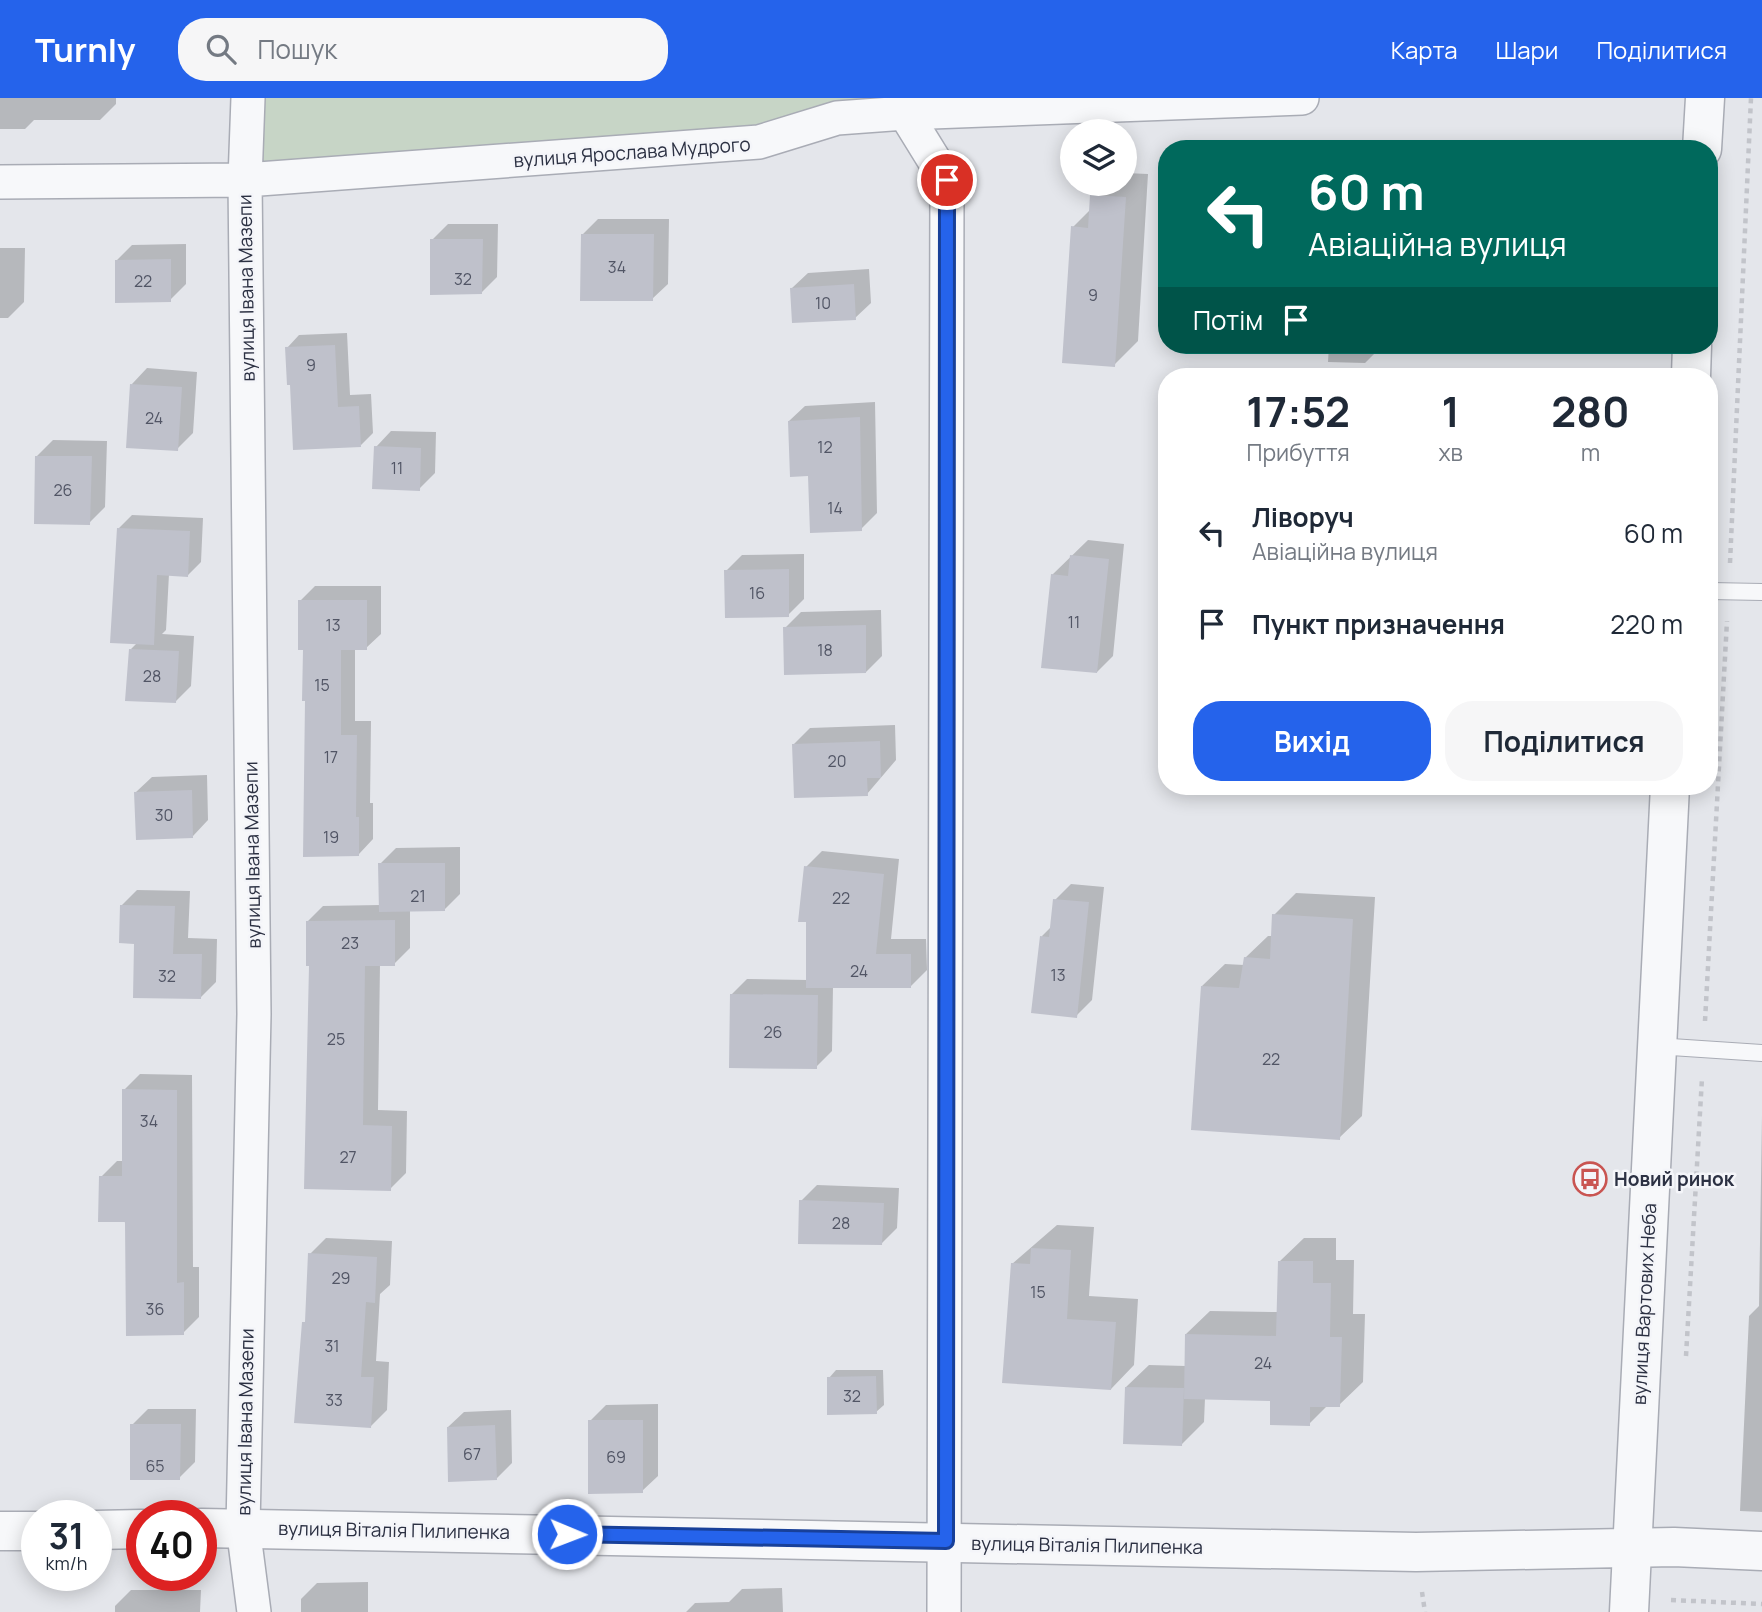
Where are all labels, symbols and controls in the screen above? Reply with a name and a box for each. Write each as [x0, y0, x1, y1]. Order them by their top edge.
search box [178, 18, 668, 81]
text: Turnly [35, 27, 136, 72]
icon: search [202, 30, 240, 68]
text: Пошук [258, 31, 337, 67]
text: Карта [1391, 33, 1458, 66]
text: Шари [1496, 33, 1558, 66]
text: Поділитися [1596, 33, 1727, 66]
map controls [1060, 119, 1137, 196]
button: layers [1060, 119, 1137, 196]
street label: вулиця Ярослава Мудрого [513, 131, 751, 173]
pin [917, 150, 977, 210]
text: 60 m [1308, 158, 1425, 225]
icon: arrive [928, 161, 966, 199]
icon: left [1193, 168, 1284, 259]
street label: вулиця Івана Мазепи [231, 194, 261, 382]
text: Авіаційна вулиця [1308, 222, 1567, 266]
house number: 34 [608, 256, 626, 278]
house number: 32 [454, 268, 472, 290]
house number: 22 [134, 270, 152, 292]
house number: 9 [1088, 284, 1098, 306]
house number: 10 [815, 292, 831, 314]
icon: arrive [1277, 301, 1315, 339]
text: Потім [1193, 302, 1263, 338]
house number: 9 [306, 354, 316, 376]
text: 17:52 [1246, 382, 1350, 440]
text: 1 [1441, 382, 1460, 440]
text: 280 [1551, 382, 1630, 440]
house number: 24 [145, 407, 163, 429]
house number: 12 [817, 436, 833, 458]
text: Прибуття [1247, 436, 1350, 468]
text: хв [1438, 436, 1463, 468]
text: m [1581, 436, 1600, 468]
house number: 11 [391, 457, 403, 479]
house number: 26 [53, 479, 73, 501]
house number: 14 [827, 497, 843, 519]
text: Ліворуч [1252, 499, 1354, 535]
icon: left [1193, 514, 1231, 552]
text: 60 m [1624, 515, 1683, 551]
text: Авіаційна вулиця [1252, 535, 1438, 567]
house number: 16 [749, 582, 765, 604]
icon: arrive [1193, 605, 1231, 643]
text: Пункт призначення [1252, 606, 1505, 642]
text: 220 m [1610, 606, 1683, 642]
house number: 11 [1068, 611, 1080, 633]
house number: 13 [325, 614, 341, 636]
house number: 18 [817, 639, 833, 661]
house number: 28 [143, 665, 161, 687]
house number: 15 [314, 674, 330, 696]
button: Вихід [1193, 701, 1431, 781]
button: Поділитися [1445, 701, 1683, 781]
house number: 17 [324, 746, 338, 768]
house number: 20 [828, 750, 846, 772]
street label: вулиця Івана Мазепи [237, 761, 267, 949]
house number: 30 [155, 804, 173, 826]
house number: 19 [323, 826, 339, 848]
house number: 21 [410, 885, 426, 907]
house number: 22 [832, 887, 850, 909]
house number: 23 [341, 932, 359, 954]
house number: 24 [850, 960, 868, 982]
house number: 13 [1050, 964, 1066, 986]
house number: 32 [158, 965, 176, 987]
house number: 26 [763, 1021, 783, 1043]
house number: 25 [327, 1028, 345, 1050]
house number: 22 [1262, 1048, 1280, 1070]
house number: 34 [140, 1110, 158, 1132]
house number: 27 [339, 1146, 357, 1168]
bus stop icon: Новий ринок [1571, 1160, 1609, 1198]
place label: Новий ринок [1614, 1166, 1735, 1192]
street label: вулиця Вартових Неба [1626, 1202, 1662, 1406]
house number: 28 [832, 1212, 850, 1234]
house number: 29 [331, 1267, 351, 1289]
house number: 15 [1030, 1281, 1046, 1303]
house number: 36 [146, 1298, 164, 1320]
street label: вулиця Івана Мазепи [230, 1328, 260, 1516]
house number: 31 [324, 1335, 340, 1357]
house number: 24 [1254, 1352, 1272, 1374]
house number: 32 [843, 1385, 861, 1407]
house number: 33 [325, 1389, 343, 1411]
house number: 67 [463, 1443, 481, 1465]
house number: 69 [606, 1446, 626, 1468]
house number: 65 [145, 1455, 165, 1477]
position arrow [530, 1497, 604, 1571]
speed limit sign: 40 [126, 1500, 217, 1591]
text: 31 [49, 1512, 84, 1560]
street label: вулиця Віталія Пилипенка [278, 1515, 510, 1545]
street label: вулиця Віталія Пилипенка [971, 1530, 1203, 1560]
text: km/h [46, 1551, 87, 1575]

